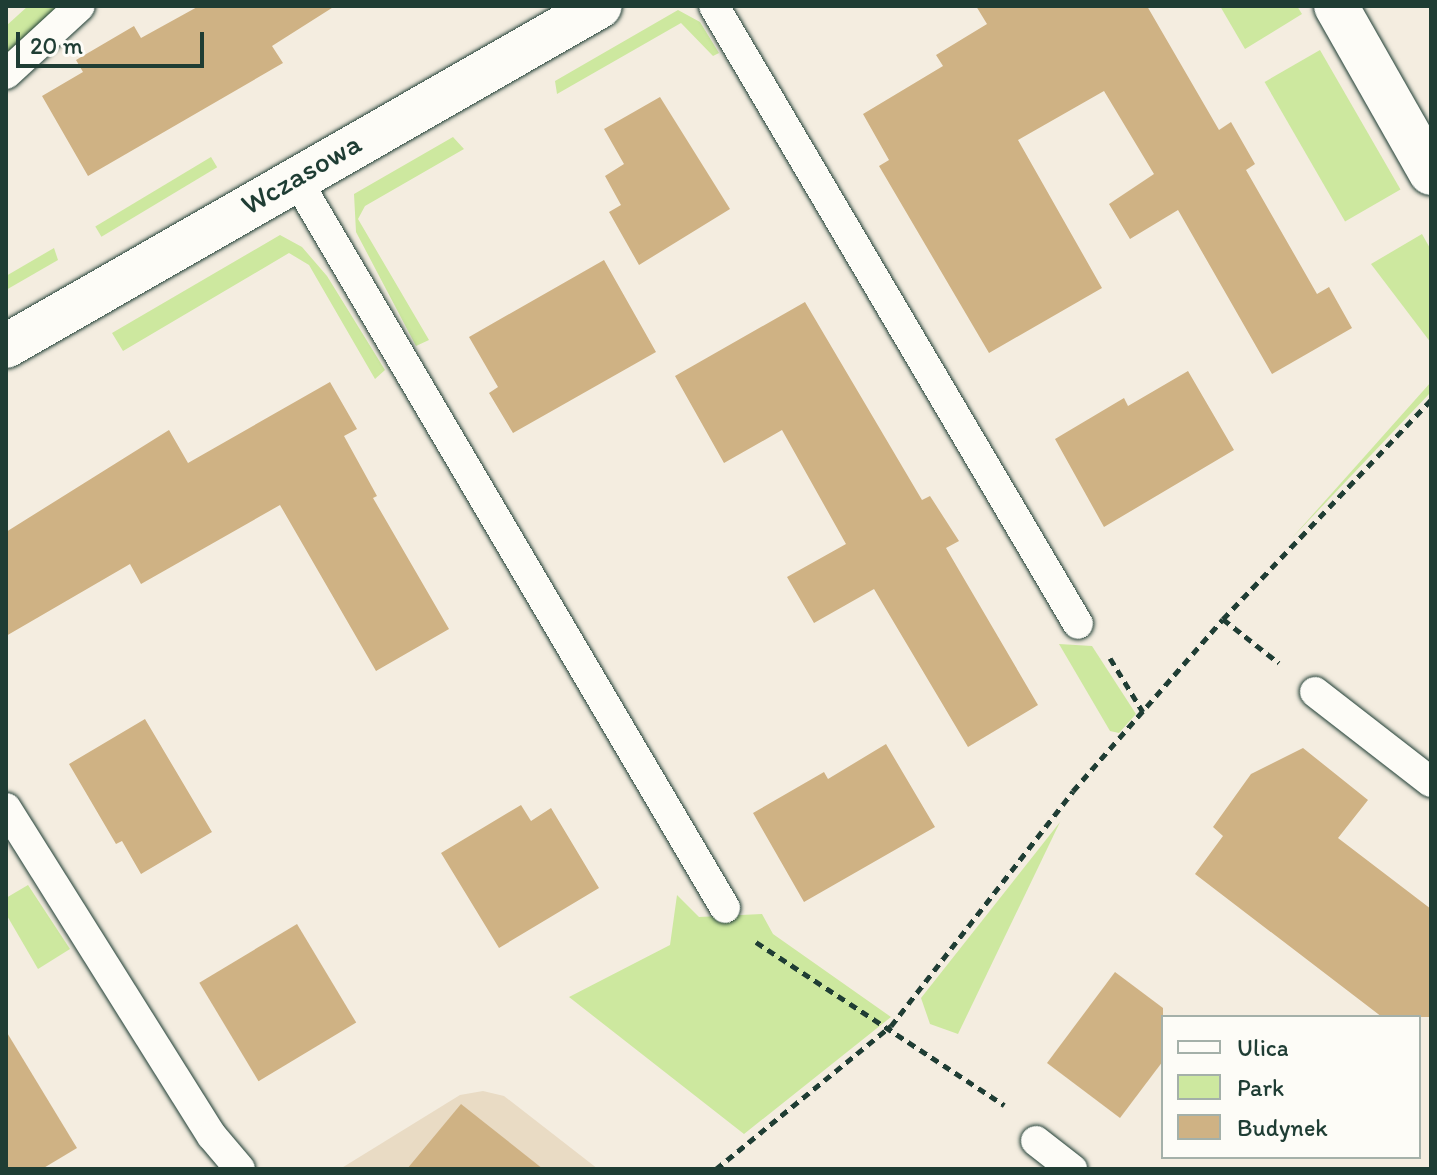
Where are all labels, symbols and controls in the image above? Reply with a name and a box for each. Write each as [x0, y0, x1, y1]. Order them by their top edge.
scale bar [20, 16, 208, 66]
text: 20 m [30, 31, 83, 60]
street label: Wczasowa [235, 125, 367, 223]
legend [1161, 1015, 1421, 1159]
text: Ulica [1237, 1033, 1289, 1062]
text: Park [1237, 1073, 1284, 1102]
text: Budynek [1237, 1113, 1328, 1142]

